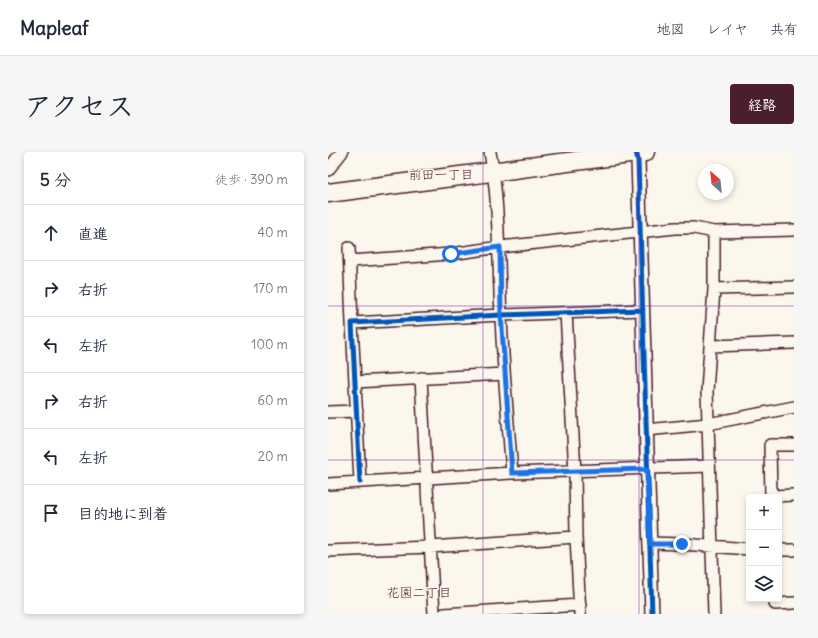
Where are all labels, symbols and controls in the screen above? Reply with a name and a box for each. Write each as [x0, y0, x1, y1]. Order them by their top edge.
text: Mapleaf [20, 16, 89, 40]
text: 地図 [657, 20, 685, 38]
text: レイヤ [707, 20, 748, 38]
text: 共有 [770, 20, 798, 38]
button: 経路 [730, 84, 794, 124]
text: アクセス [24, 88, 134, 124]
north arrow [698, 164, 734, 200]
district label: 前田一丁目 [408, 166, 474, 183]
text: 5 分 [40, 169, 71, 191]
text: 徒歩 · 390 m [215, 171, 288, 188]
icon: ahead [40, 222, 62, 244]
text: 直進 [78, 224, 108, 243]
text: 40 m [257, 224, 288, 241]
route start [442, 245, 460, 263]
icon: right [40, 278, 62, 300]
text: 右折 [78, 280, 108, 299]
text: 170 m [253, 280, 288, 297]
icon: left [40, 334, 62, 356]
text: 左折 [78, 336, 108, 355]
text: 100 m [251, 336, 288, 353]
icon: right [40, 390, 62, 412]
text: 右折 [78, 392, 108, 411]
text: 60 m [257, 392, 288, 409]
icon: left [40, 446, 62, 468]
text: 左折 [78, 448, 108, 467]
text: 20 m [258, 448, 288, 465]
map controls [746, 494, 782, 602]
button: + [746, 494, 782, 530]
icon: arrive [40, 502, 62, 524]
text: 目的地に到着 [78, 504, 168, 523]
button: − [746, 530, 782, 566]
route end [673, 535, 691, 553]
button: layers [746, 566, 782, 602]
district label: 花園二丁目 [386, 584, 452, 601]

